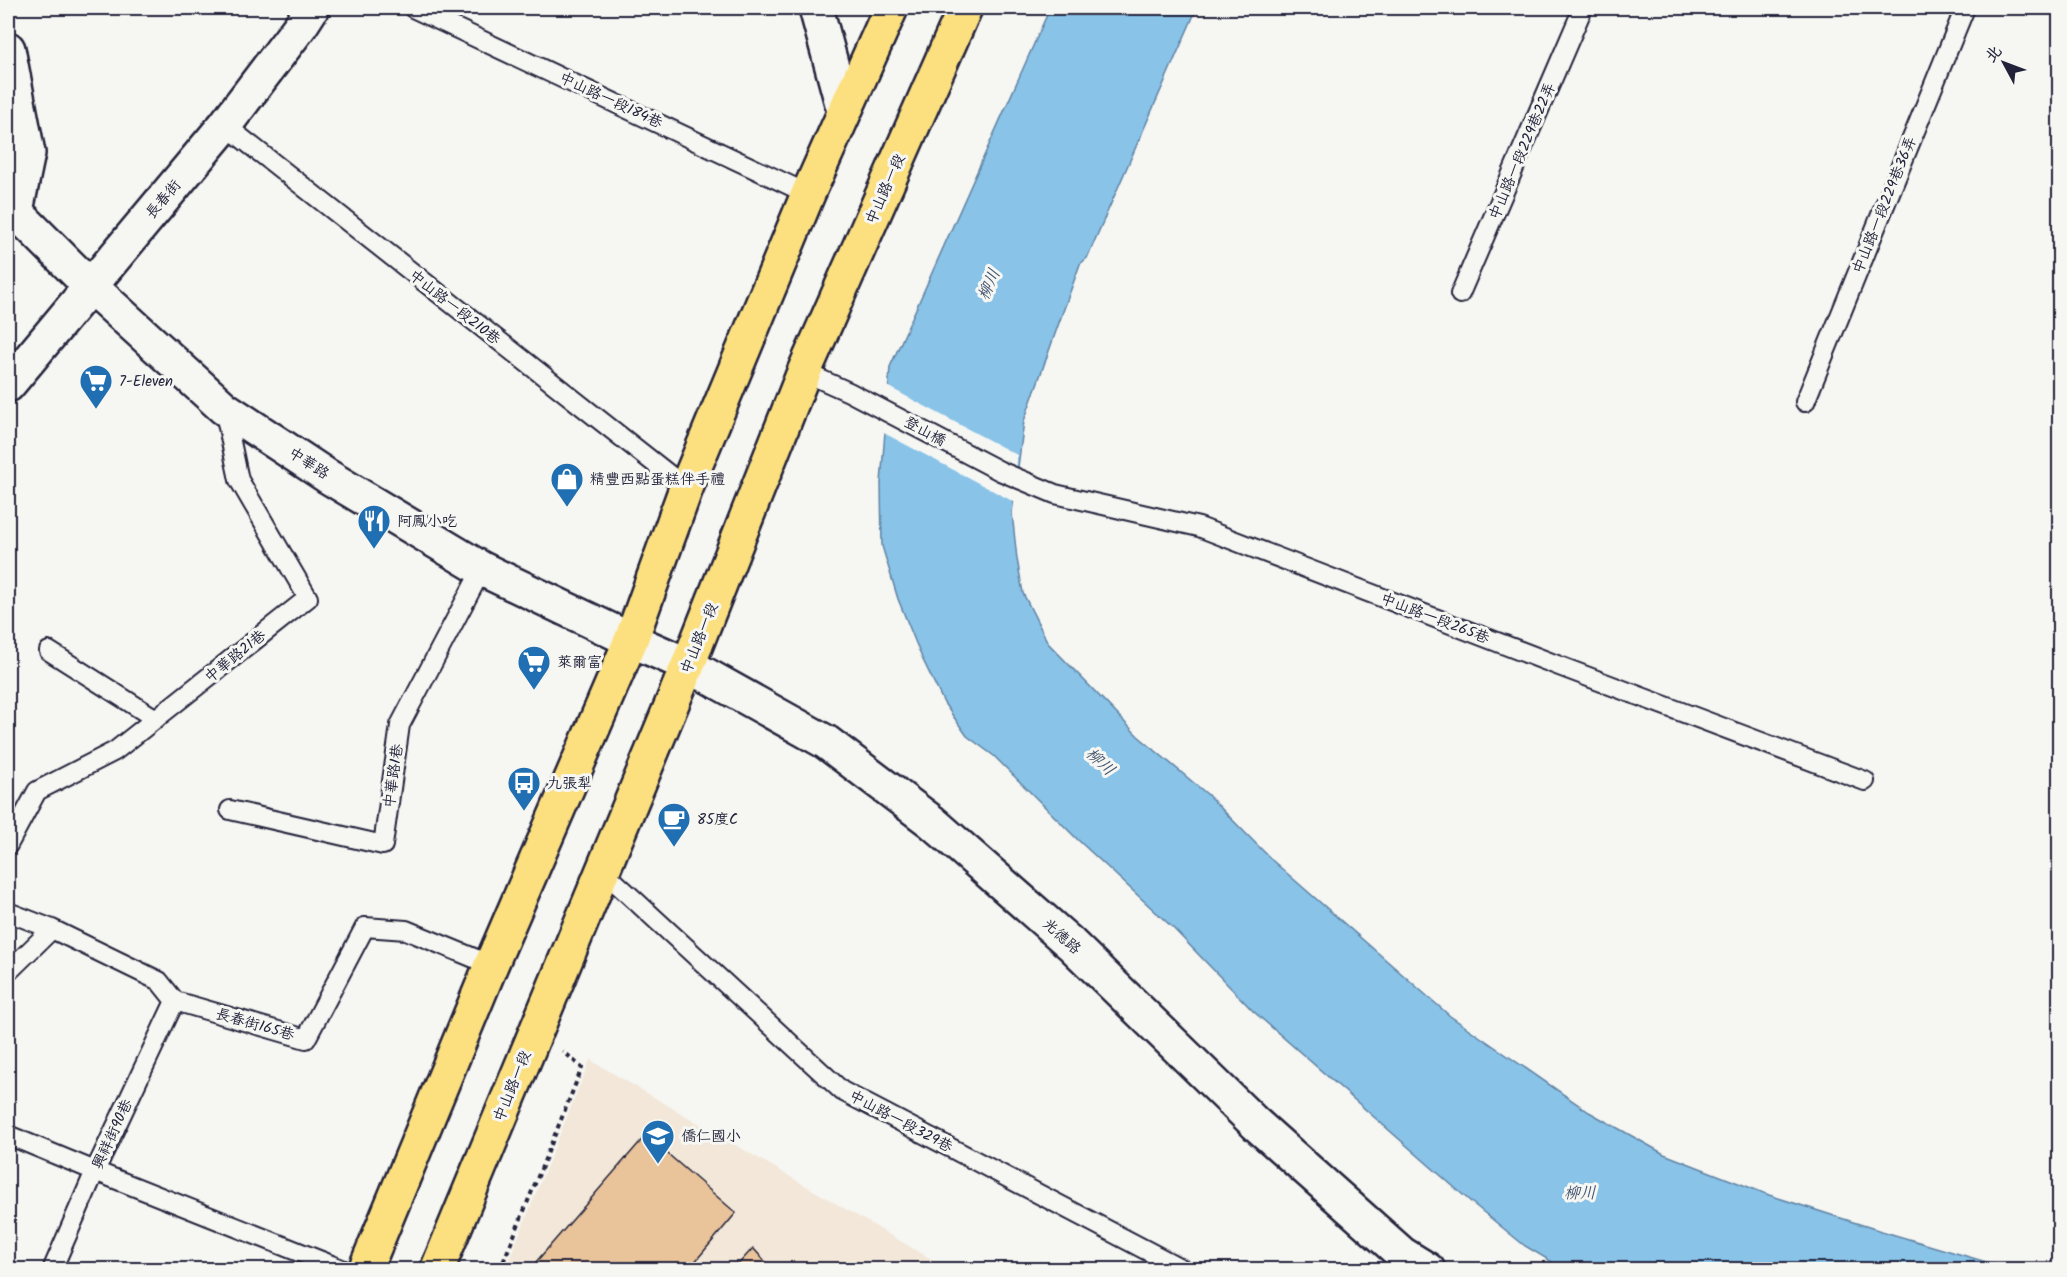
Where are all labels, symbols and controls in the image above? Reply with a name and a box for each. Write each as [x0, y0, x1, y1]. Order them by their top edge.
north arrow [1974, 33, 2034, 93]
text: 北 [1979, 40, 2008, 68]
street label: 中山路一段184巷 [555, 66, 666, 135]
street label: 中山路一段229巷22弄 [1483, 79, 1563, 224]
street label: 中山路一段229巷36弄 [1846, 133, 1924, 278]
street label: 中山路一段 [860, 150, 912, 229]
street label: 長春街 [140, 175, 187, 225]
street label: 中山路一段210巷 [403, 264, 505, 351]
water label: 柳川 [971, 264, 1008, 304]
supermarket icon: 7-Eleven [78, 363, 114, 410]
place label: 7-Eleven [119, 370, 173, 394]
street label: 登山橋 [899, 411, 950, 453]
street label: 中華路 [283, 442, 334, 486]
shop icon: 精豐西點蛋糕伴手禮 [549, 461, 585, 508]
place label: 精豐西點蛋糕伴手禮 [590, 468, 725, 492]
restaurant icon: 阿鳳小吃 [356, 503, 392, 550]
place label: 阿鳳小吃 [397, 510, 457, 534]
street label: 中山路一段265巷 [1377, 587, 1493, 651]
street label: 中山路一段 [675, 599, 725, 678]
street label: 中華路21巷 [200, 624, 272, 689]
supermarket icon: 萊爾富 [516, 644, 552, 691]
place label: 萊爾富 [557, 651, 602, 675]
street label: 中華路1巷 [378, 742, 410, 810]
water label: 柳川 [1080, 742, 1121, 783]
bus stop icon: 九張犁 [506, 765, 542, 812]
place label: 九張犁 [547, 772, 592, 796]
cafe icon: 85度C [656, 801, 692, 848]
place label: 85度C [697, 808, 738, 832]
street label: 光德路 [1037, 913, 1086, 961]
street label: 長春街165巷 [212, 1002, 297, 1048]
street label: 中山路一段 [488, 1047, 538, 1126]
street label: 中山路一段329巷 [844, 1084, 957, 1159]
street label: 興祥街90巷 [86, 1095, 140, 1173]
school or university icon: 僑仁國小 [640, 1118, 676, 1165]
place label: 僑仁國小 [681, 1125, 741, 1149]
water label: 柳川 [1564, 1181, 1597, 1206]

